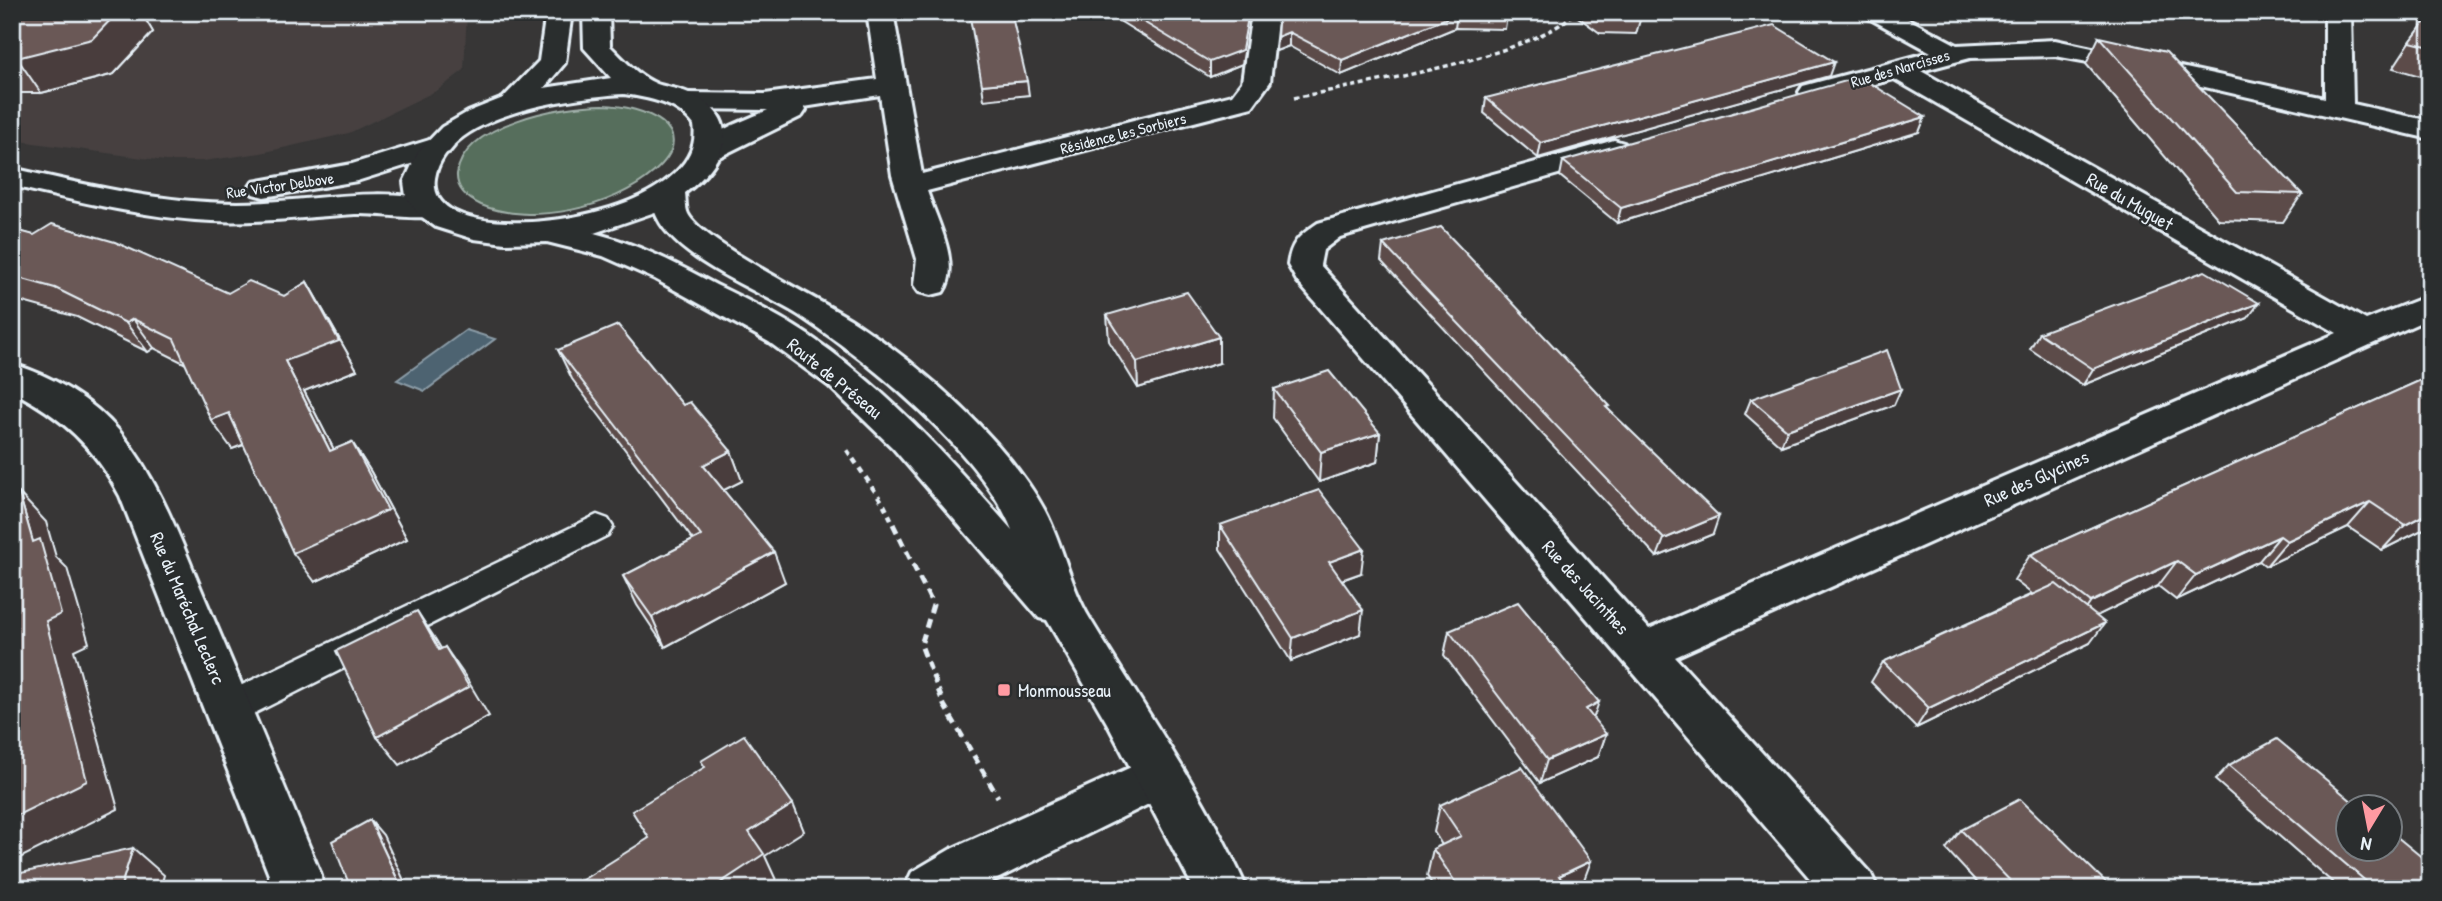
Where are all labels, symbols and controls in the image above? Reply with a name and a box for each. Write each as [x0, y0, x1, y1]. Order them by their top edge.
street label: Rue des Narcisses [1848, 43, 1952, 93]
street label: Résidence les Sorbiers [1058, 107, 1188, 159]
street label: Rue Victor Delbove [225, 166, 336, 203]
street label: Rue du Muguet [2082, 166, 2179, 237]
street label: Route de Préseau [782, 332, 888, 425]
street label: Rue des Glycines [1979, 443, 2093, 513]
street label: Rue du Maréchal Leclerc [144, 528, 232, 689]
street label: Rue des Jacinthes [1537, 534, 1635, 640]
place label: Monmousseau [1018, 677, 1111, 703]
marker: Monmousseau [996, 682, 1012, 698]
north arrow [2334, 792, 2404, 862]
text: N [2359, 831, 2373, 858]

